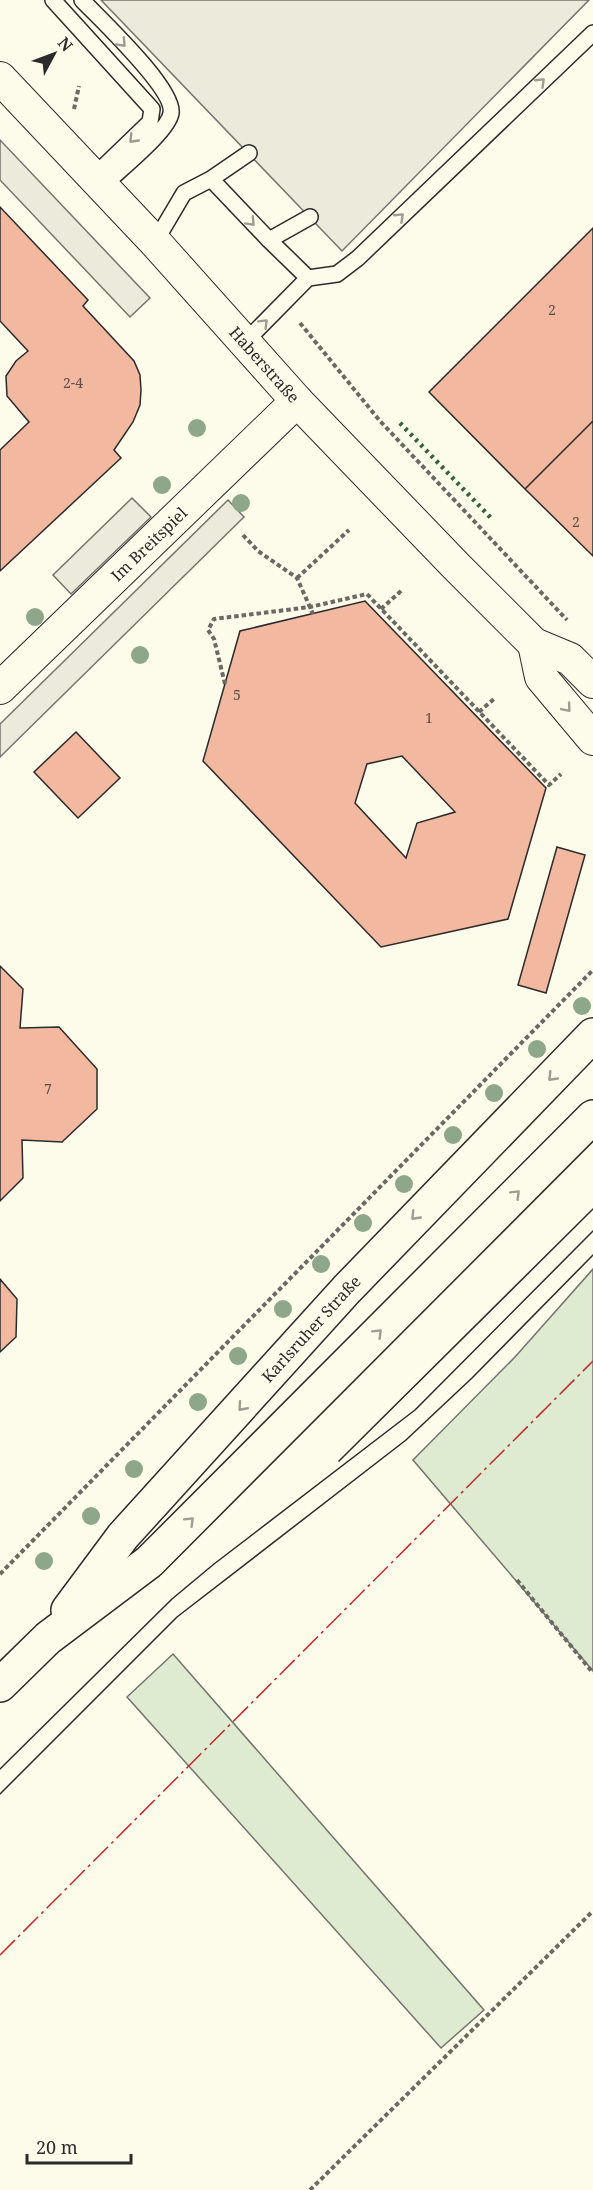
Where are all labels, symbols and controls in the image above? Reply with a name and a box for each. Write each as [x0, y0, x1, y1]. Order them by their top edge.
north arrow [24, 24, 84, 84]
text: N [53, 32, 78, 56]
one-way arrow [115, 36, 126, 46]
one-way arrow [534, 79, 545, 90]
one-way arrow [130, 131, 141, 142]
one-way arrow [394, 213, 404, 224]
one-way arrow [244, 215, 255, 226]
house number: 2 [548, 300, 556, 319]
one-way arrow [257, 320, 268, 330]
street label: Haberstraße [224, 322, 305, 408]
house number: 2-4 [63, 373, 83, 392]
street label: Im Breitspiel [106, 502, 192, 586]
house number: 2 [572, 512, 580, 531]
house number: 5 [233, 685, 241, 704]
one-way arrow [560, 701, 571, 712]
house number: 1 [425, 708, 433, 727]
one-way arrow [548, 1071, 559, 1081]
house number: 7 [44, 1079, 52, 1098]
one-way arrow [508, 1191, 519, 1202]
one-way arrow [412, 1209, 423, 1220]
street label: Karlsruher Straße [257, 1270, 365, 1387]
one-way arrow [371, 1329, 382, 1340]
one-way arrow [238, 1400, 249, 1411]
one-way arrow [183, 1517, 194, 1528]
scale bar [27, 2127, 130, 2165]
text: 20 m [36, 2135, 78, 2159]

